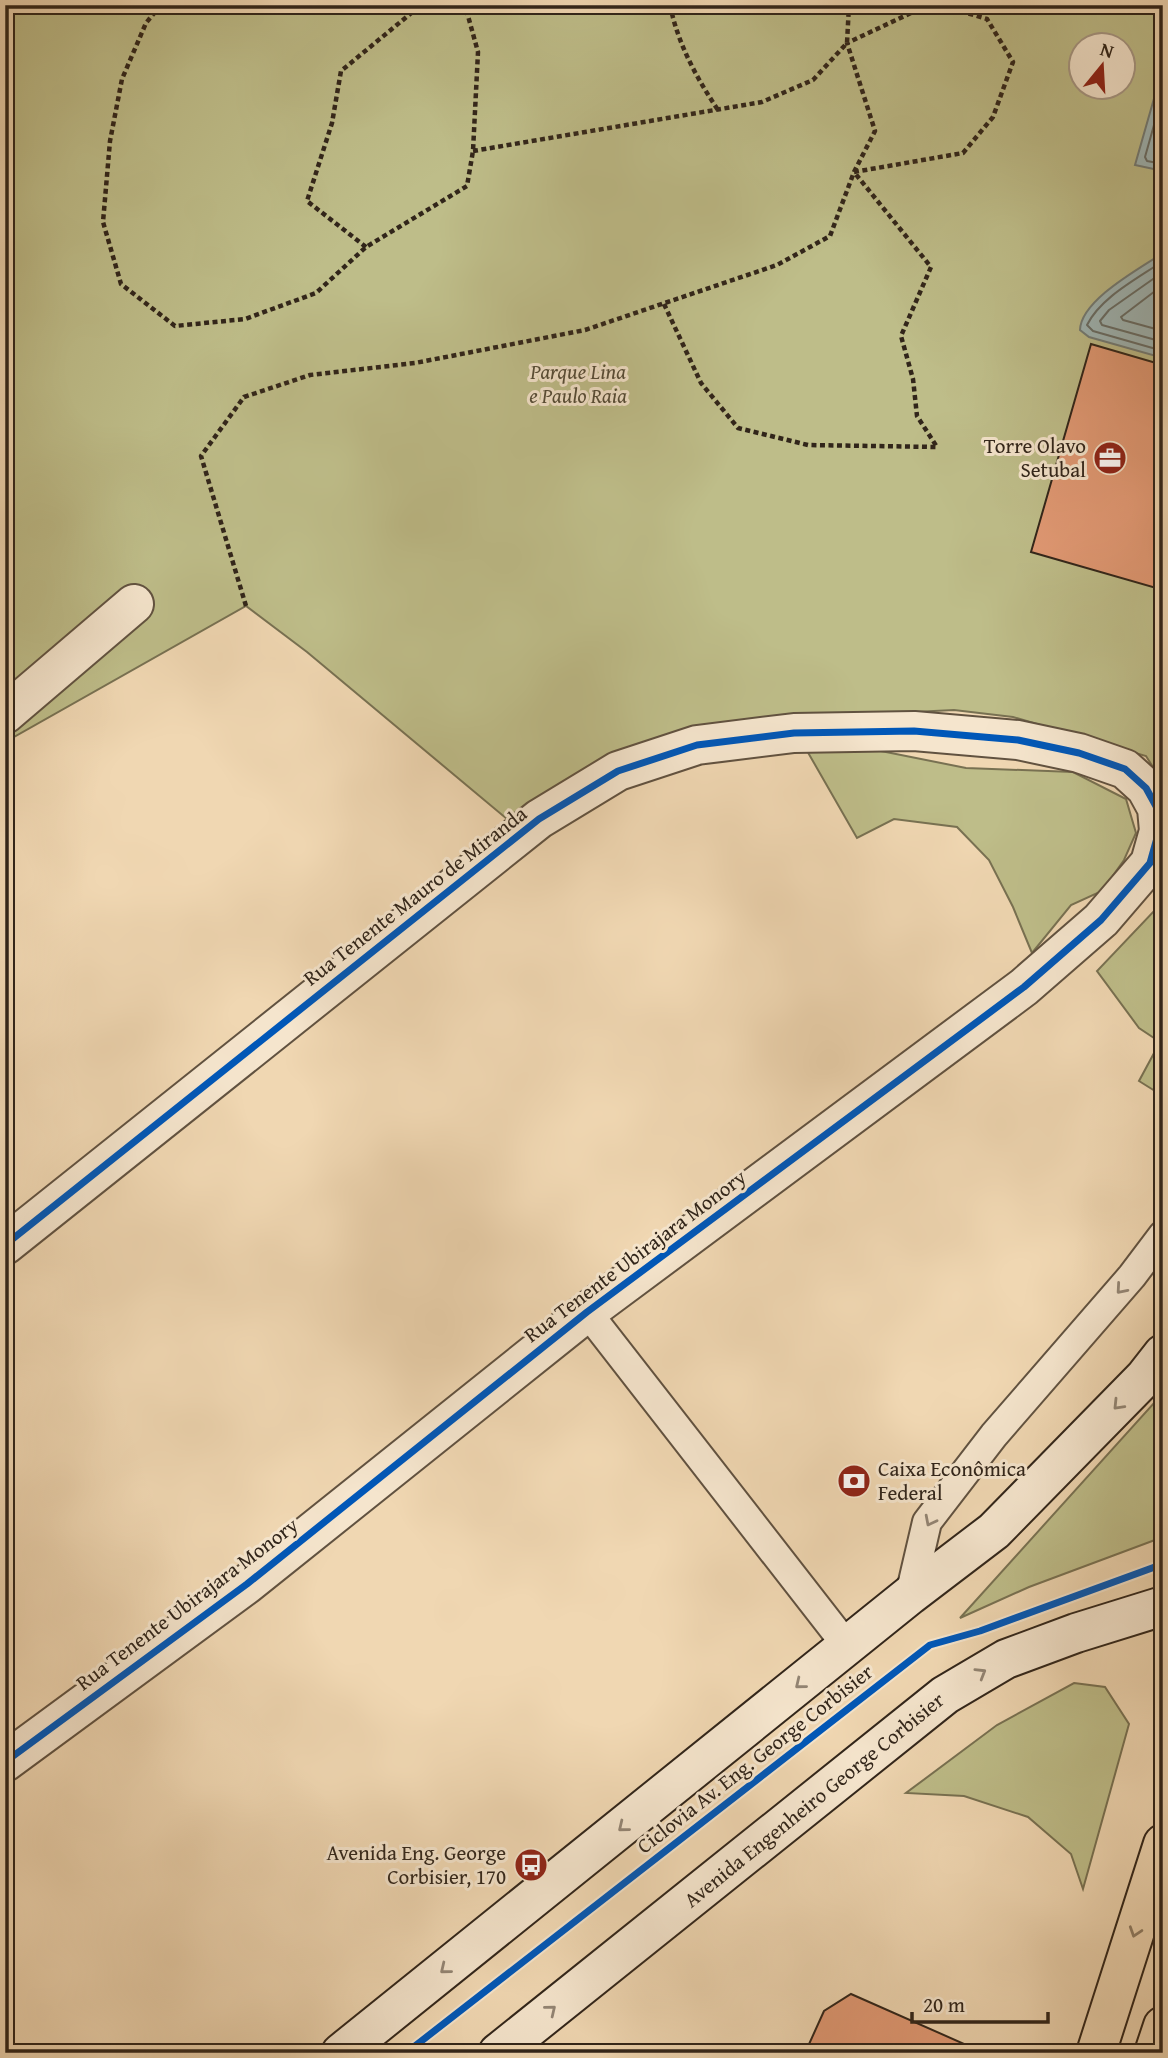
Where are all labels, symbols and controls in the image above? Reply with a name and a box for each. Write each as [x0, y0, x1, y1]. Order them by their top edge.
north arrow [1066, 32, 1136, 102]
text: N [1097, 35, 1118, 65]
park label: Parque Lina e Paulo Raia [529, 356, 627, 411]
place label: Torre Olavo Setubal [984, 430, 1086, 485]
office icon: Torre Olavo Setubal [1091, 439, 1129, 477]
street label: Rua Tenente Mauro de Miranda [296, 798, 533, 993]
street label: Rua Tenente Ubirajara Monory [517, 1161, 753, 1350]
one-way arrow [1117, 1280, 1129, 1293]
one-way arrow [1113, 1397, 1126, 1410]
place label: Caixa Econômica Federal [878, 1453, 1026, 1508]
bank icon: Caixa Econômica Federal [835, 1462, 873, 1500]
street label: Rua Tenente Ubirajara Monory [69, 1509, 305, 1698]
one-way arrow [925, 1514, 939, 1526]
street label: Ciclovia Av. Eng. George Corbisier [630, 1656, 880, 1861]
one-way arrow [973, 1669, 986, 1682]
one-way arrow [795, 1676, 807, 1689]
street label: Avenida Engenheiro George Corbisier [677, 1684, 951, 1915]
one-way arrow [618, 1819, 631, 1831]
place label: Avenida Eng. George Corbisier, 170 [327, 1837, 506, 1892]
bus stop icon: Avenida Eng. George Corbisier, 170 [512, 1846, 550, 1884]
one-way arrow [1128, 1926, 1143, 1938]
one-way arrow [441, 1961, 453, 1974]
scale bar [912, 1981, 1049, 2025]
text: 20 m [923, 1989, 965, 2020]
one-way arrow [543, 2006, 556, 2018]

